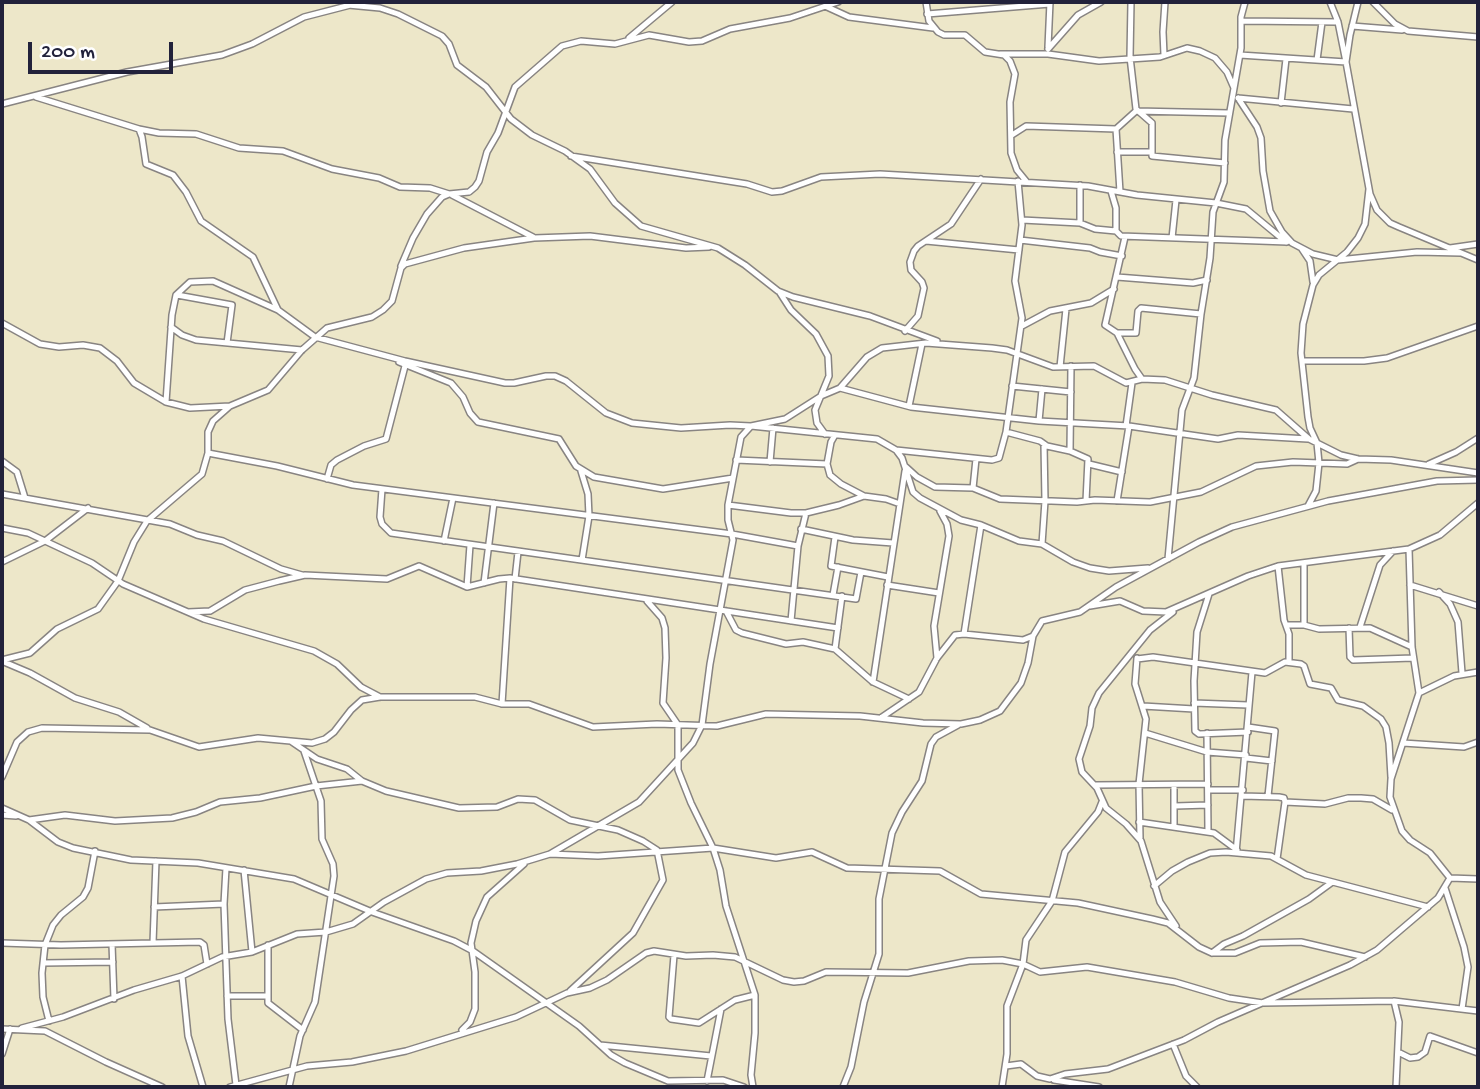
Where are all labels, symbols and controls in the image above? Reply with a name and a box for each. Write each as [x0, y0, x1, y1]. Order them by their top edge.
scale bar [32, 28, 177, 72]
text: 200 m [41, 41, 95, 66]

